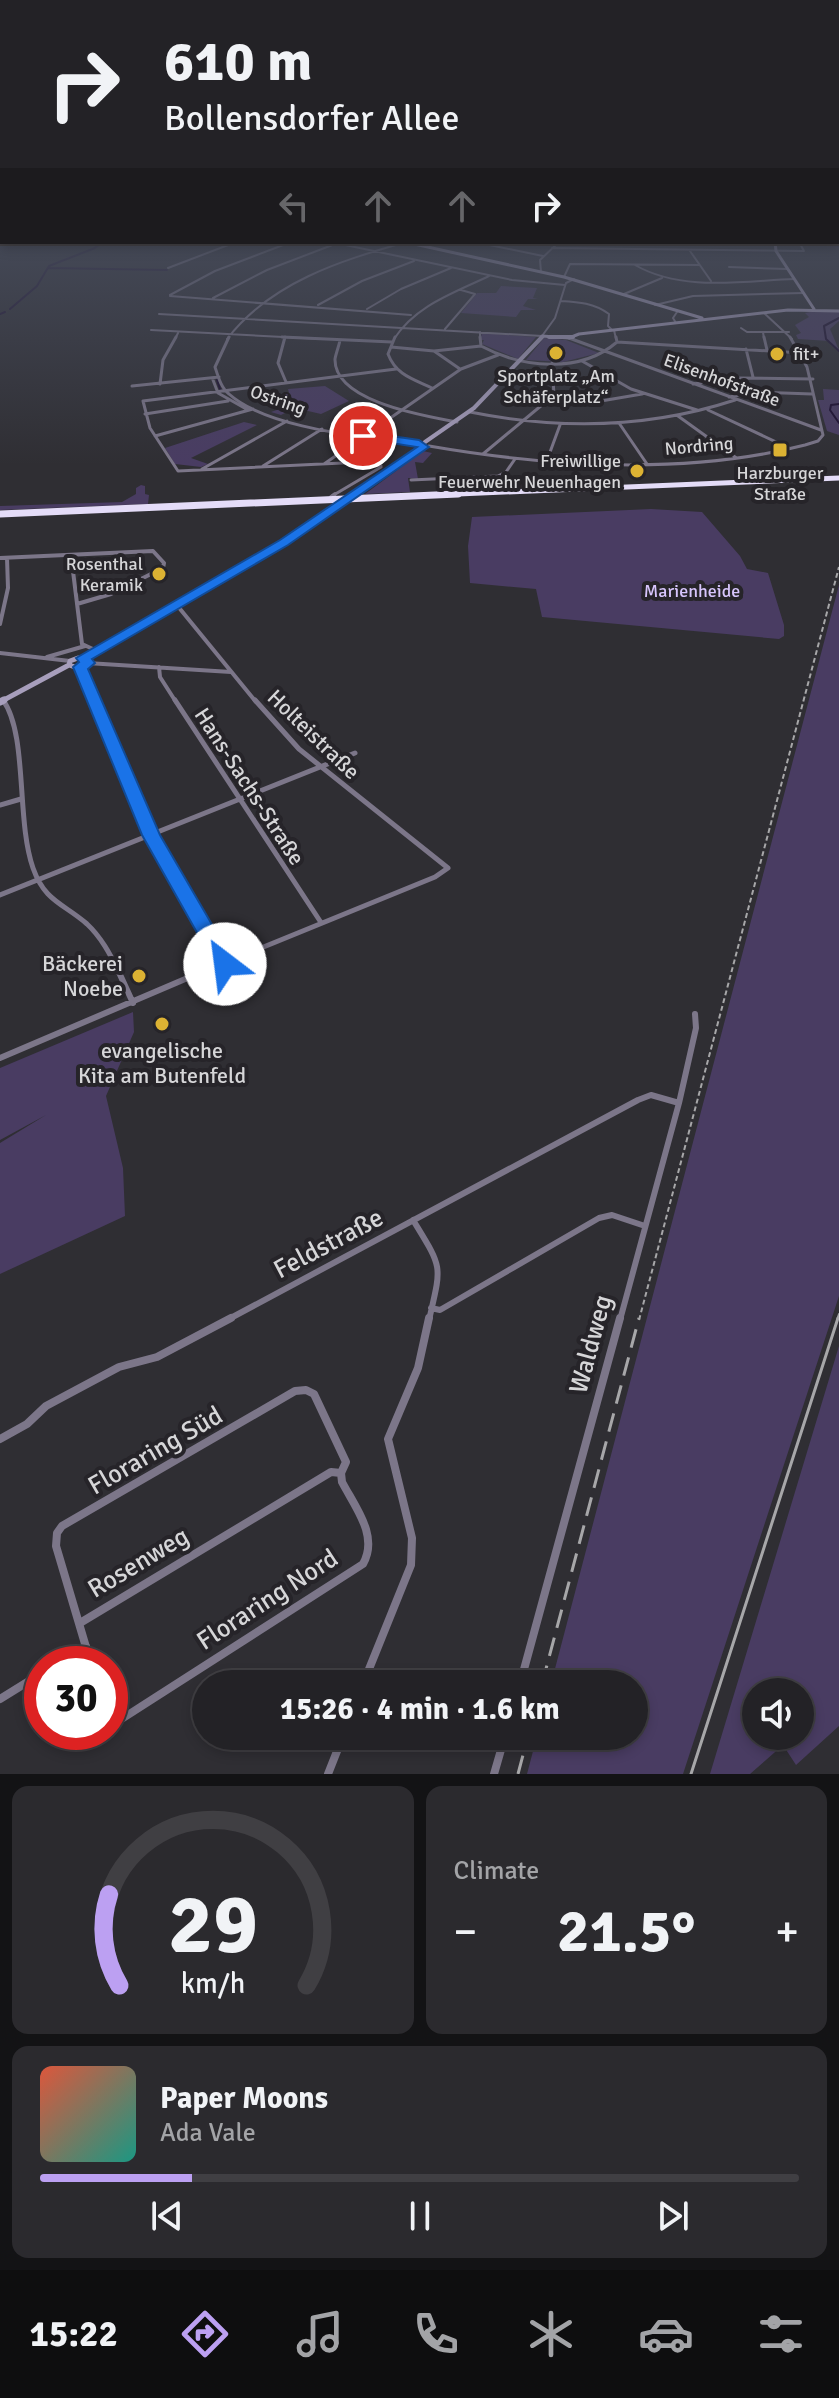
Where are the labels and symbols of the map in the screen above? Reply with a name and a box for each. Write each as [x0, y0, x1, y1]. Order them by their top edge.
place label: fit+ [793, 343, 819, 365]
marker: Sportplatz „Am Schäferplatz“ [547, 344, 565, 362]
marker: fit+ [768, 345, 786, 363]
street label: Elisenhofstraße [661, 349, 783, 411]
place label: Sportplatz „Am Schäferplatz“ [497, 365, 615, 408]
street label: Ostring [247, 380, 309, 420]
pin [329, 402, 397, 470]
street label: Nordring [664, 432, 734, 460]
marker: Harzburger Straße [771, 441, 789, 459]
place label: Freiwillige Feuerwehr Neuenhagen [438, 450, 621, 493]
marker: Freiwillige Feuerwehr Neuenhagen [628, 462, 646, 480]
place label: Harzburger Straße [736, 462, 824, 505]
place label: Rosenthal Keramik [66, 553, 143, 596]
marker: Rosenthal Keramik [150, 565, 168, 583]
park label: Marienheide [644, 580, 740, 602]
street label: Holteistraße [262, 684, 365, 785]
street label: Hans-Sachs-Straße [189, 703, 310, 870]
position arrow [183, 922, 267, 1006]
place label: Bäckerei Noebe [42, 950, 123, 1002]
marker: Bäckerei Noebe [130, 967, 148, 985]
marker: evangelische Kita am Butenfeld [153, 1015, 171, 1033]
place label: evangelische Kita am Butenfeld [78, 1037, 246, 1089]
street label: Feldstraße [268, 1202, 389, 1286]
street label: Waldweg [562, 1291, 619, 1397]
street label: Floraring Süd [82, 1399, 229, 1502]
street label: Rosenweg [82, 1520, 195, 1605]
street label: Floraring Nord [191, 1542, 344, 1657]
speed limit sign: 30 [24, 1646, 128, 1750]

